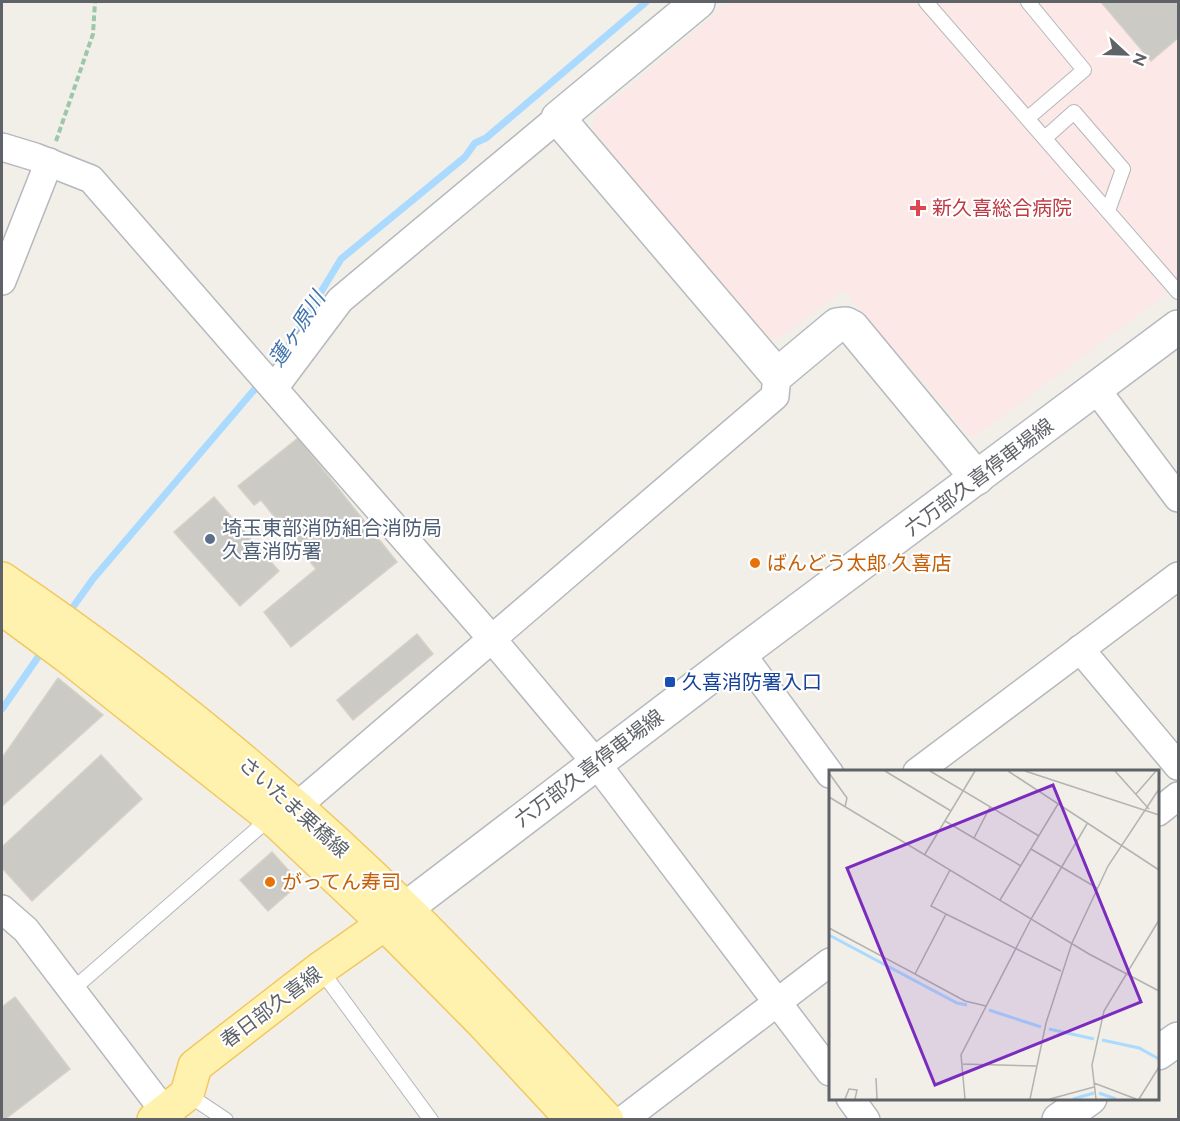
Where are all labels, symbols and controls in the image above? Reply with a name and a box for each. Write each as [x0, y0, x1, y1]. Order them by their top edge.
north arrow [1096, 24, 1156, 84]
text: N [1128, 50, 1151, 69]
place label: 新久喜総合病院 [932, 196, 1072, 220]
marker: 新久喜総合病院 [909, 199, 927, 217]
water label: 蓮ヶ原川 [263, 285, 331, 371]
street label: 六万部久喜停車場線 [900, 413, 1058, 541]
place label: 埼玉東部消防組合消防局 久喜消防署 [222, 516, 442, 563]
marker: 埼玉東部消防組合消防局 久喜消防署 [203, 532, 217, 546]
place label: ばんどう太郎 久喜店 [767, 551, 952, 575]
marker: ばんどう太郎 久喜店 [748, 556, 762, 570]
place label: 久喜消防署入口 [682, 670, 822, 694]
marker: 久喜消防署入口 [663, 675, 677, 689]
street label: 六万部久喜停車場線 [510, 704, 668, 832]
street label: さいたま栗橋線 [234, 751, 354, 863]
inset map [829, 770, 1159, 1100]
place label: がってん寿司 [282, 870, 401, 894]
marker: がってん寿司 [263, 875, 277, 889]
street label: 春日部久喜線 [216, 961, 326, 1053]

